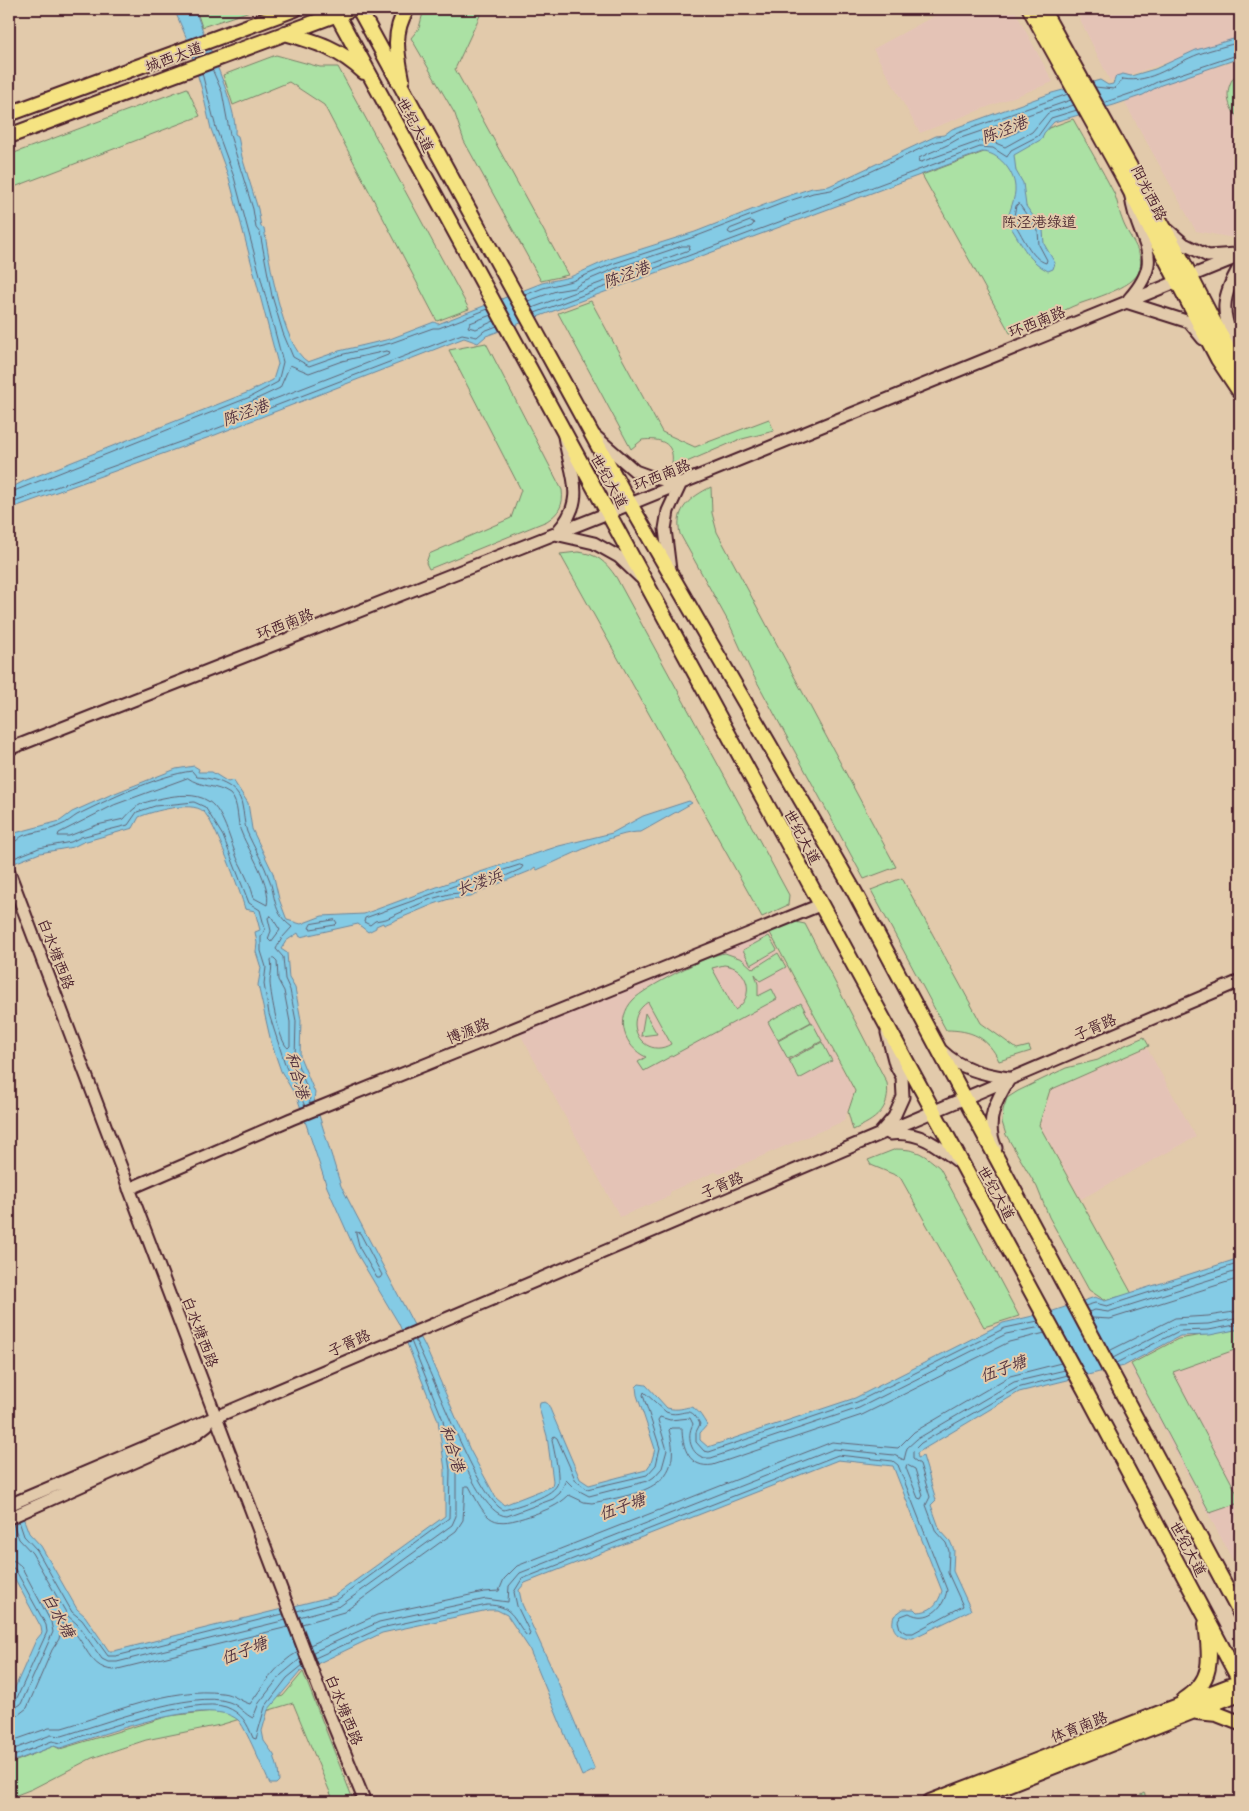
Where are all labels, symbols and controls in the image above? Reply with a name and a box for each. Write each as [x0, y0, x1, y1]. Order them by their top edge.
street label: 城西大道 [143, 38, 205, 76]
street label: 世纪大道 [393, 94, 437, 156]
water label: 陈泾港 [978, 111, 1032, 147]
street label: 阳光西路 [1127, 162, 1171, 224]
park label: 陈泾港绿道 [1001, 213, 1077, 231]
water label: 陈泾港 [600, 257, 654, 292]
street label: 环西南路 [1006, 302, 1068, 342]
water label: 陈泾港 [219, 395, 273, 430]
street label: 世纪大道 [587, 450, 631, 512]
street label: 环西南路 [631, 455, 693, 495]
street label: 环西南路 [254, 605, 316, 643]
street label: 世纪大道 [780, 806, 824, 868]
water label: 长溇浜 [453, 865, 506, 900]
street label: 白水塘西路 [34, 916, 78, 992]
street label: 子胥路 [1071, 1010, 1119, 1044]
street label: 博源路 [444, 1014, 492, 1048]
water label: 和合港 [282, 1049, 313, 1103]
street label: 世纪大道 [974, 1162, 1018, 1224]
street label: 子胥路 [698, 1168, 746, 1202]
street label: 白水塘西路 [178, 1294, 222, 1370]
street label: 子胥路 [325, 1326, 373, 1360]
water label: 伍子塘 [977, 1351, 1031, 1386]
water label: 和合港 [436, 1422, 469, 1476]
water label: 伍子塘 [596, 1489, 650, 1524]
street label: 世纪大道 [1166, 1518, 1210, 1580]
water label: 白水塘 [39, 1590, 79, 1643]
water label: 伍子塘 [218, 1632, 272, 1668]
street label: 白水塘西路 [322, 1672, 366, 1748]
street label: 体育南路 [1048, 1708, 1110, 1746]

